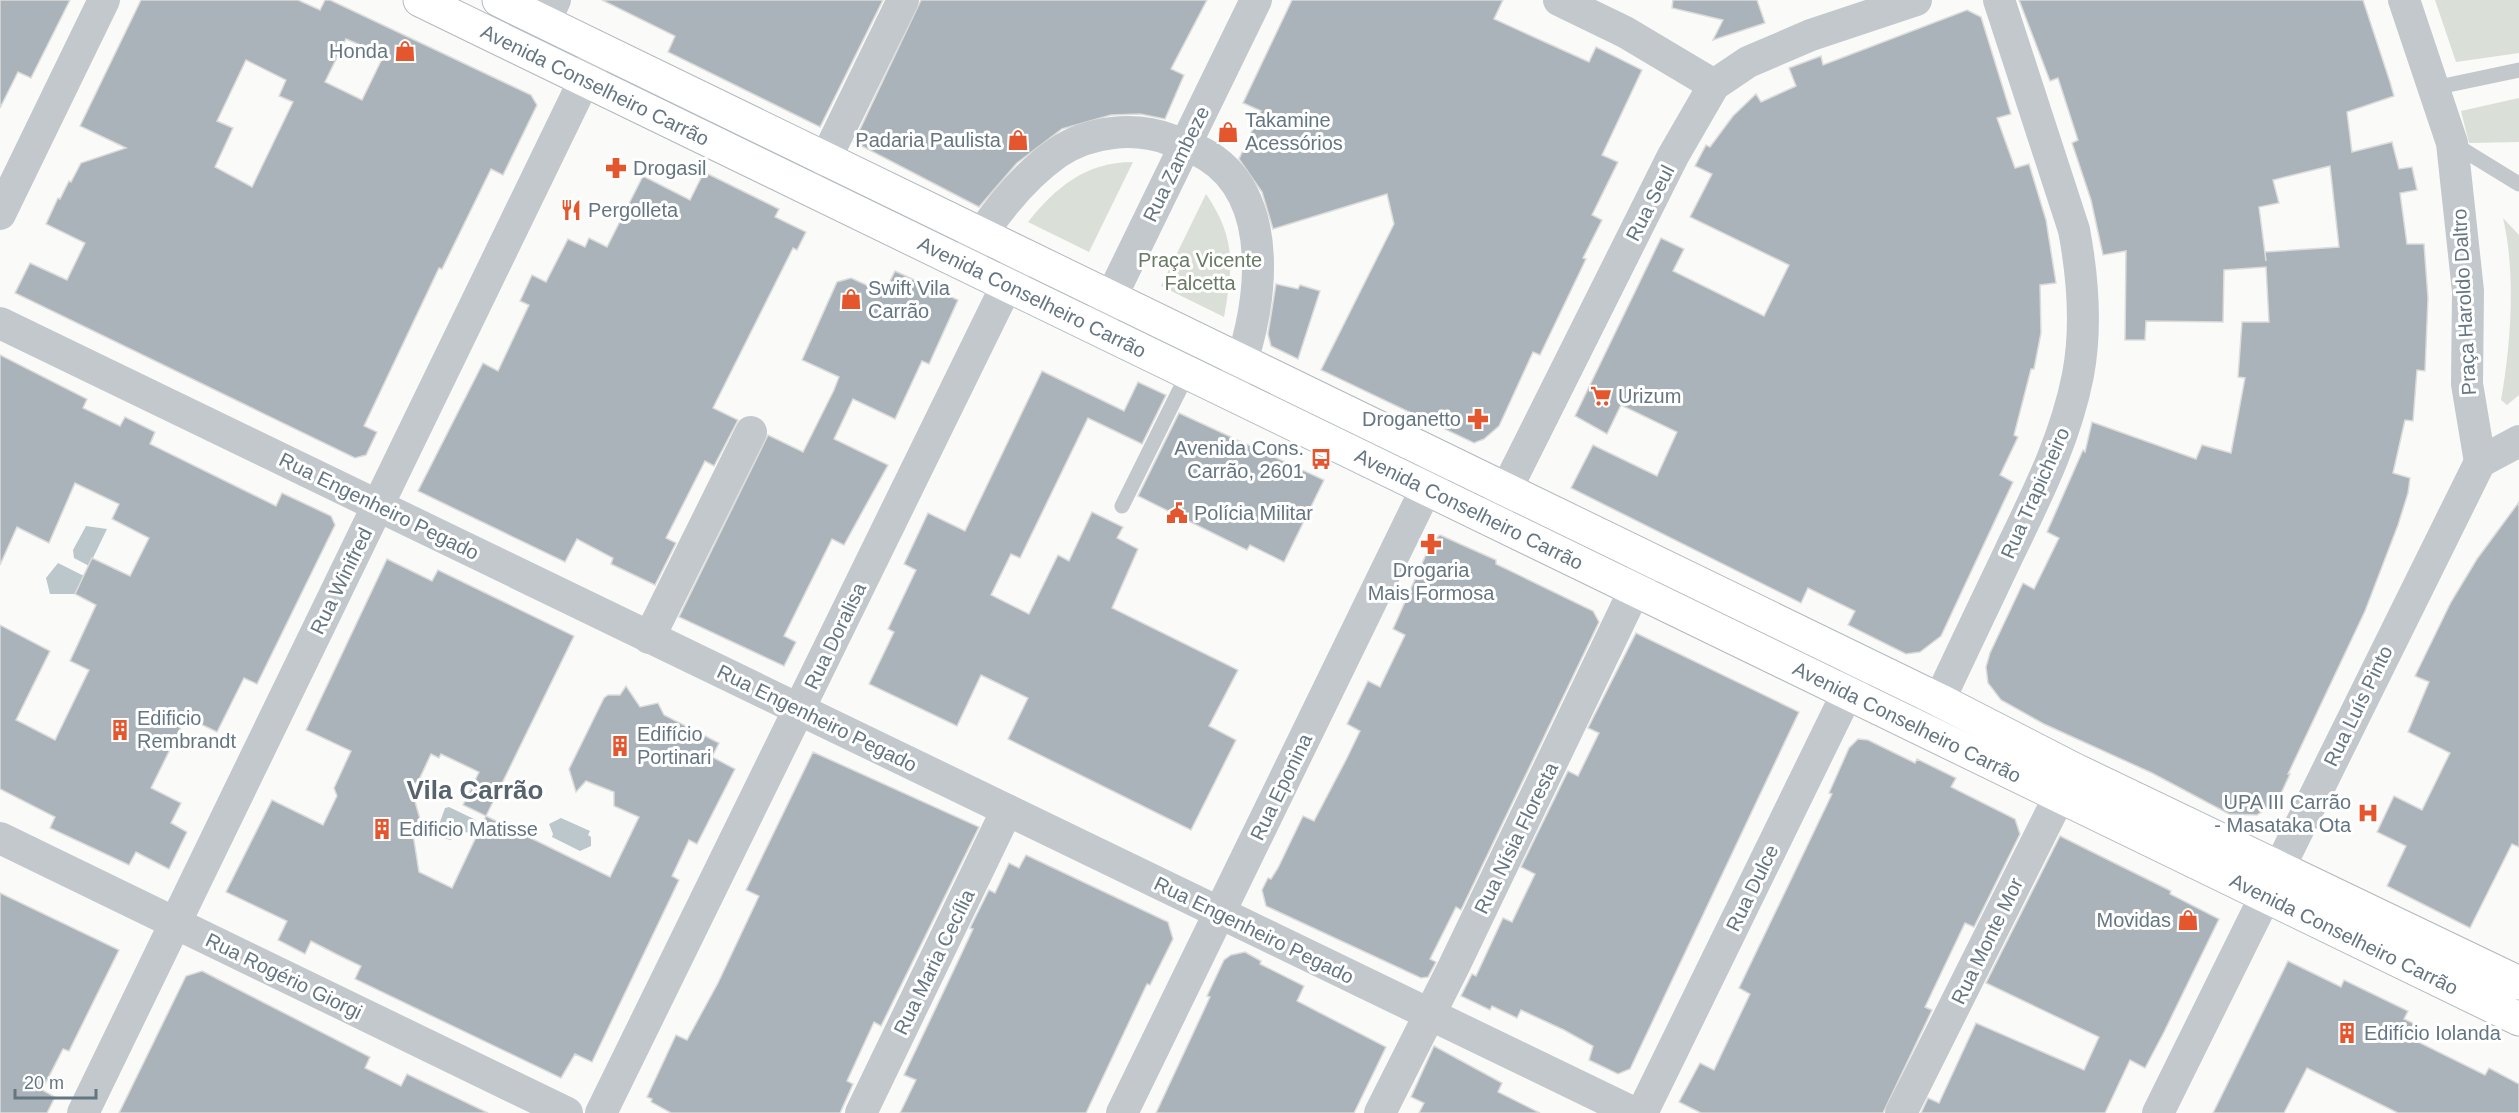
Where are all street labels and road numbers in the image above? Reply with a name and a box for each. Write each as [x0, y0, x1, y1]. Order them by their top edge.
street label: Avenida Conselheiro Carrão [477, 20, 713, 150]
street label: Rua Zambeze [1139, 103, 1213, 225]
street label: Rua Seul [1622, 161, 1678, 245]
street label: Praça Haroldo Daltro [2448, 208, 2480, 396]
street label: Avenida Conselheiro Carrão [914, 232, 1150, 362]
street label: Rua Trapicheiro [1996, 424, 2074, 562]
street label: Avenida Conselheiro Carrão [1351, 444, 1587, 574]
street label: Rua Engenheiro Pegado [276, 448, 482, 564]
street label: Rua Winifred [306, 524, 376, 638]
street label: Rua Doralisa [800, 578, 871, 693]
street label: Rua Luís Pinto [2319, 642, 2397, 770]
street label: Avenida Conselheiro Carrão [1789, 657, 2025, 787]
street label: Rua Engenheiro Pegado [714, 660, 920, 776]
street label: Rua Eponina [1246, 729, 1317, 844]
street label: Rua Nísia Floresta [1470, 758, 1563, 917]
street label: Rua Dulce [1722, 841, 1782, 935]
street label: Avenida Conselheiro Carrão [2226, 869, 2462, 999]
street label: Rua Engenheiro Pegado [1151, 872, 1357, 988]
street label: Rua Monte Mor [1947, 874, 2027, 1008]
street label: Rua Maria Cecília [889, 885, 979, 1038]
street label: Rua Rogério Giorgi [202, 929, 366, 1023]

